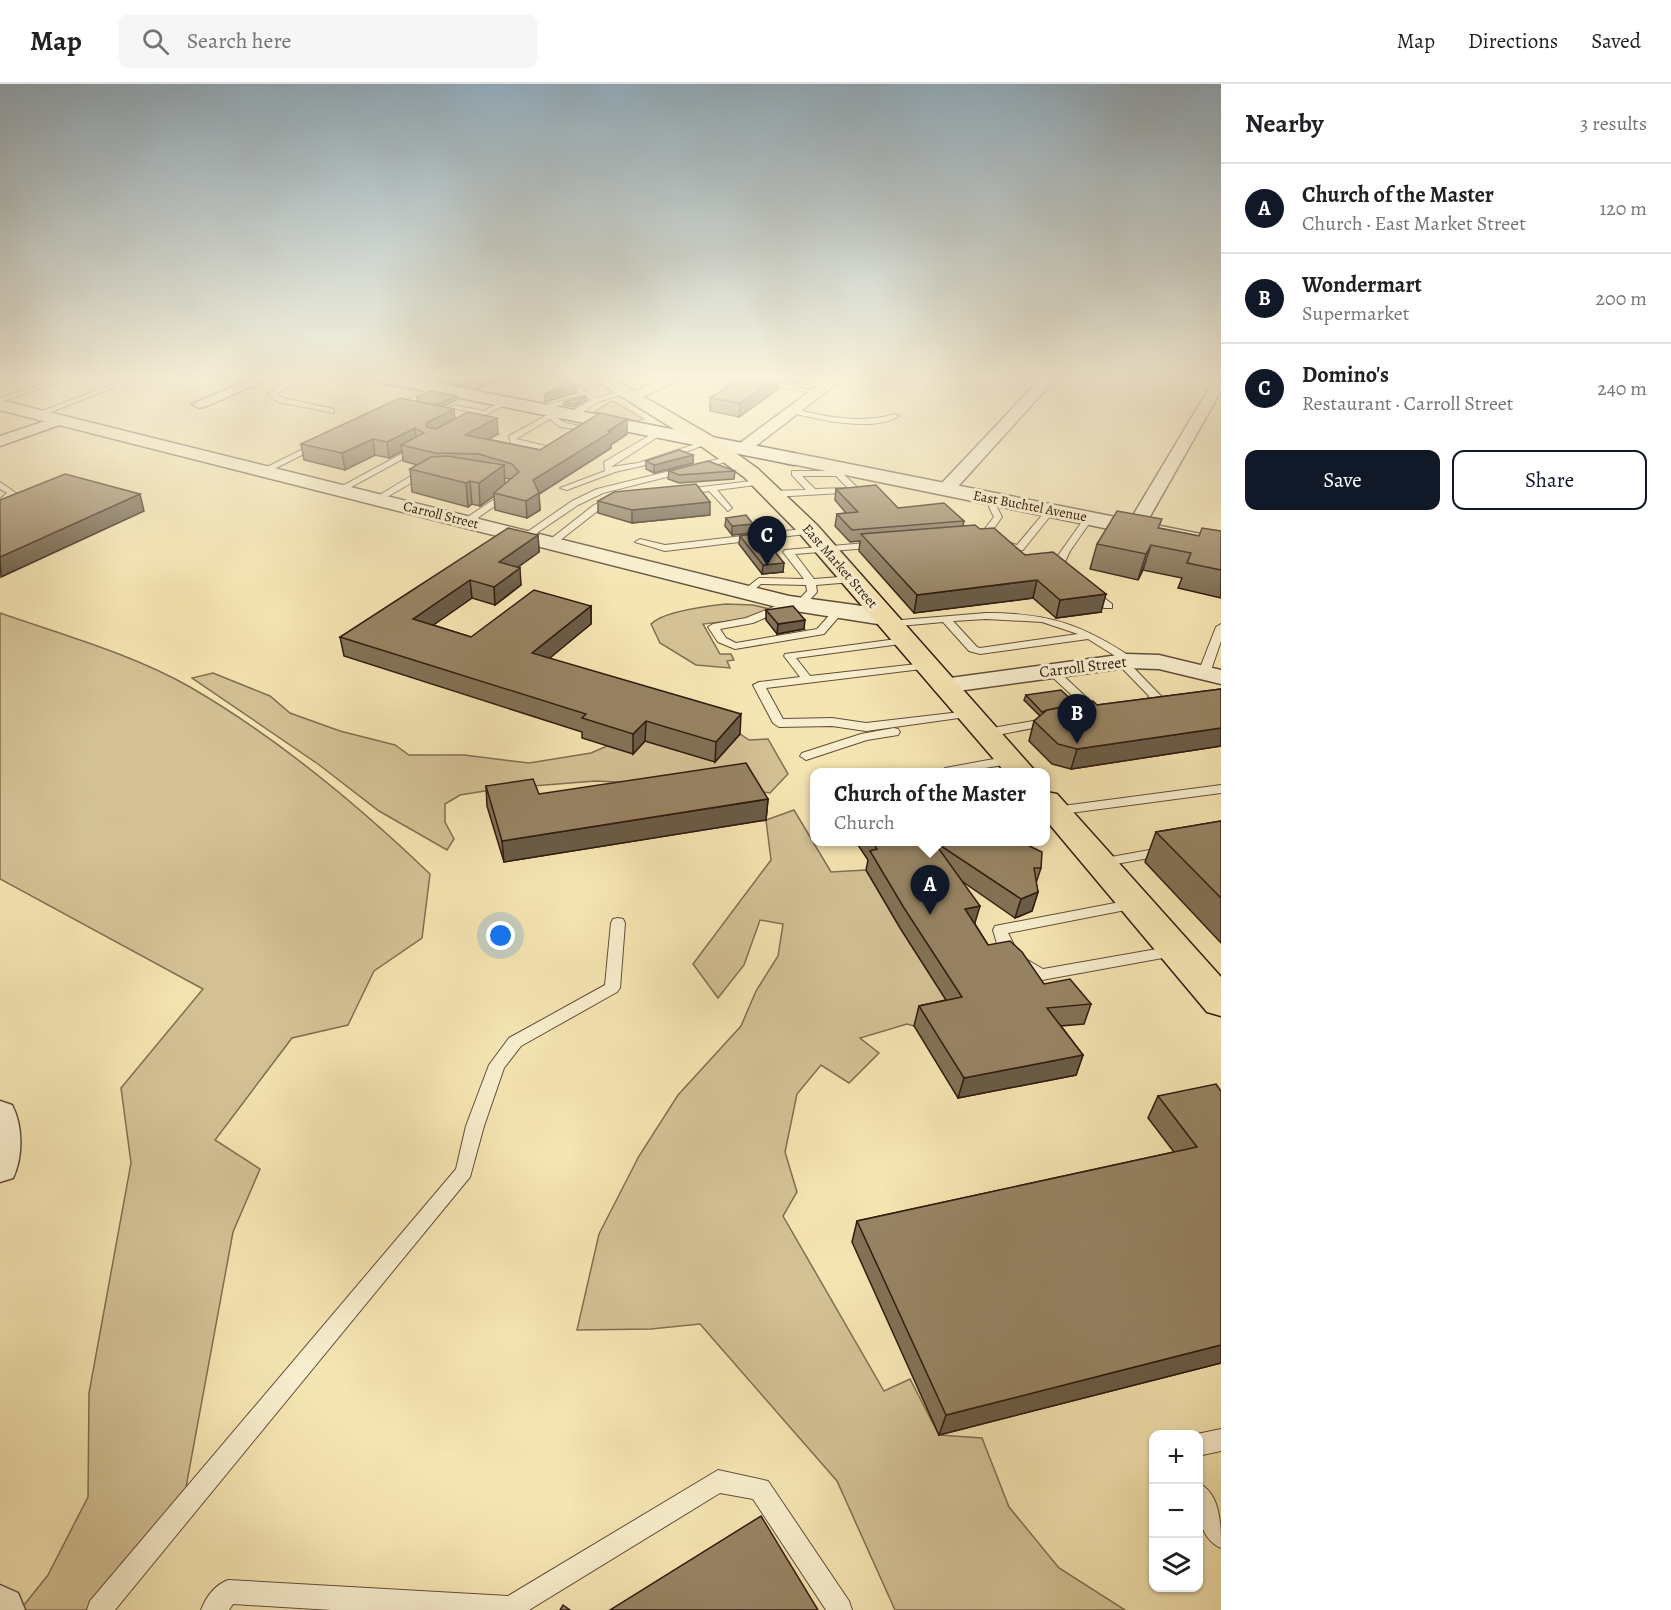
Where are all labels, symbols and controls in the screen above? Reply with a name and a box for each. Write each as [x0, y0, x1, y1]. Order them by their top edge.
search box [118, 14, 538, 68]
text: Map [30, 22, 82, 60]
icon: search [139, 25, 172, 58]
text: Search here [187, 26, 291, 56]
text: Map [1397, 27, 1435, 55]
text: Directions [1468, 27, 1558, 55]
text: Saved [1591, 27, 1641, 55]
text: Nearby [1245, 106, 1324, 141]
text: 3 results [1580, 110, 1647, 137]
text: Church of the Master [1302, 180, 1494, 210]
text: A [1258, 195, 1271, 222]
text: 120 m [1599, 195, 1647, 222]
text: Church · East Market Street [1302, 210, 1526, 237]
text: Wondermart [1302, 270, 1422, 300]
text: B [1258, 285, 1271, 312]
text: 200 m [1596, 285, 1647, 312]
text: Supermarket [1302, 300, 1409, 327]
text: Domino's [1302, 360, 1389, 390]
text: C [1258, 375, 1271, 402]
text: 240 m [1597, 375, 1647, 402]
text: Restaurant · Carroll Street [1302, 390, 1513, 417]
button: Save [1245, 450, 1440, 510]
button: Share [1452, 450, 1647, 510]
street label: East Buchtel Avenue [971, 486, 1089, 526]
street label: Carroll Street [401, 496, 481, 534]
pin: C [748, 516, 786, 566]
street label: East Market Street [798, 520, 882, 612]
street label: Carroll Street [1038, 651, 1128, 683]
pin: B [1058, 694, 1096, 744]
popup [810, 768, 1050, 846]
text: Church of the Master [834, 779, 1026, 809]
text: Church [834, 809, 895, 836]
pin: A [910, 866, 950, 915]
your location [486, 921, 515, 950]
map controls [1149, 1430, 1203, 1592]
button: + [1149, 1430, 1203, 1484]
button: − [1149, 1484, 1203, 1538]
button: layers [1149, 1538, 1203, 1592]

